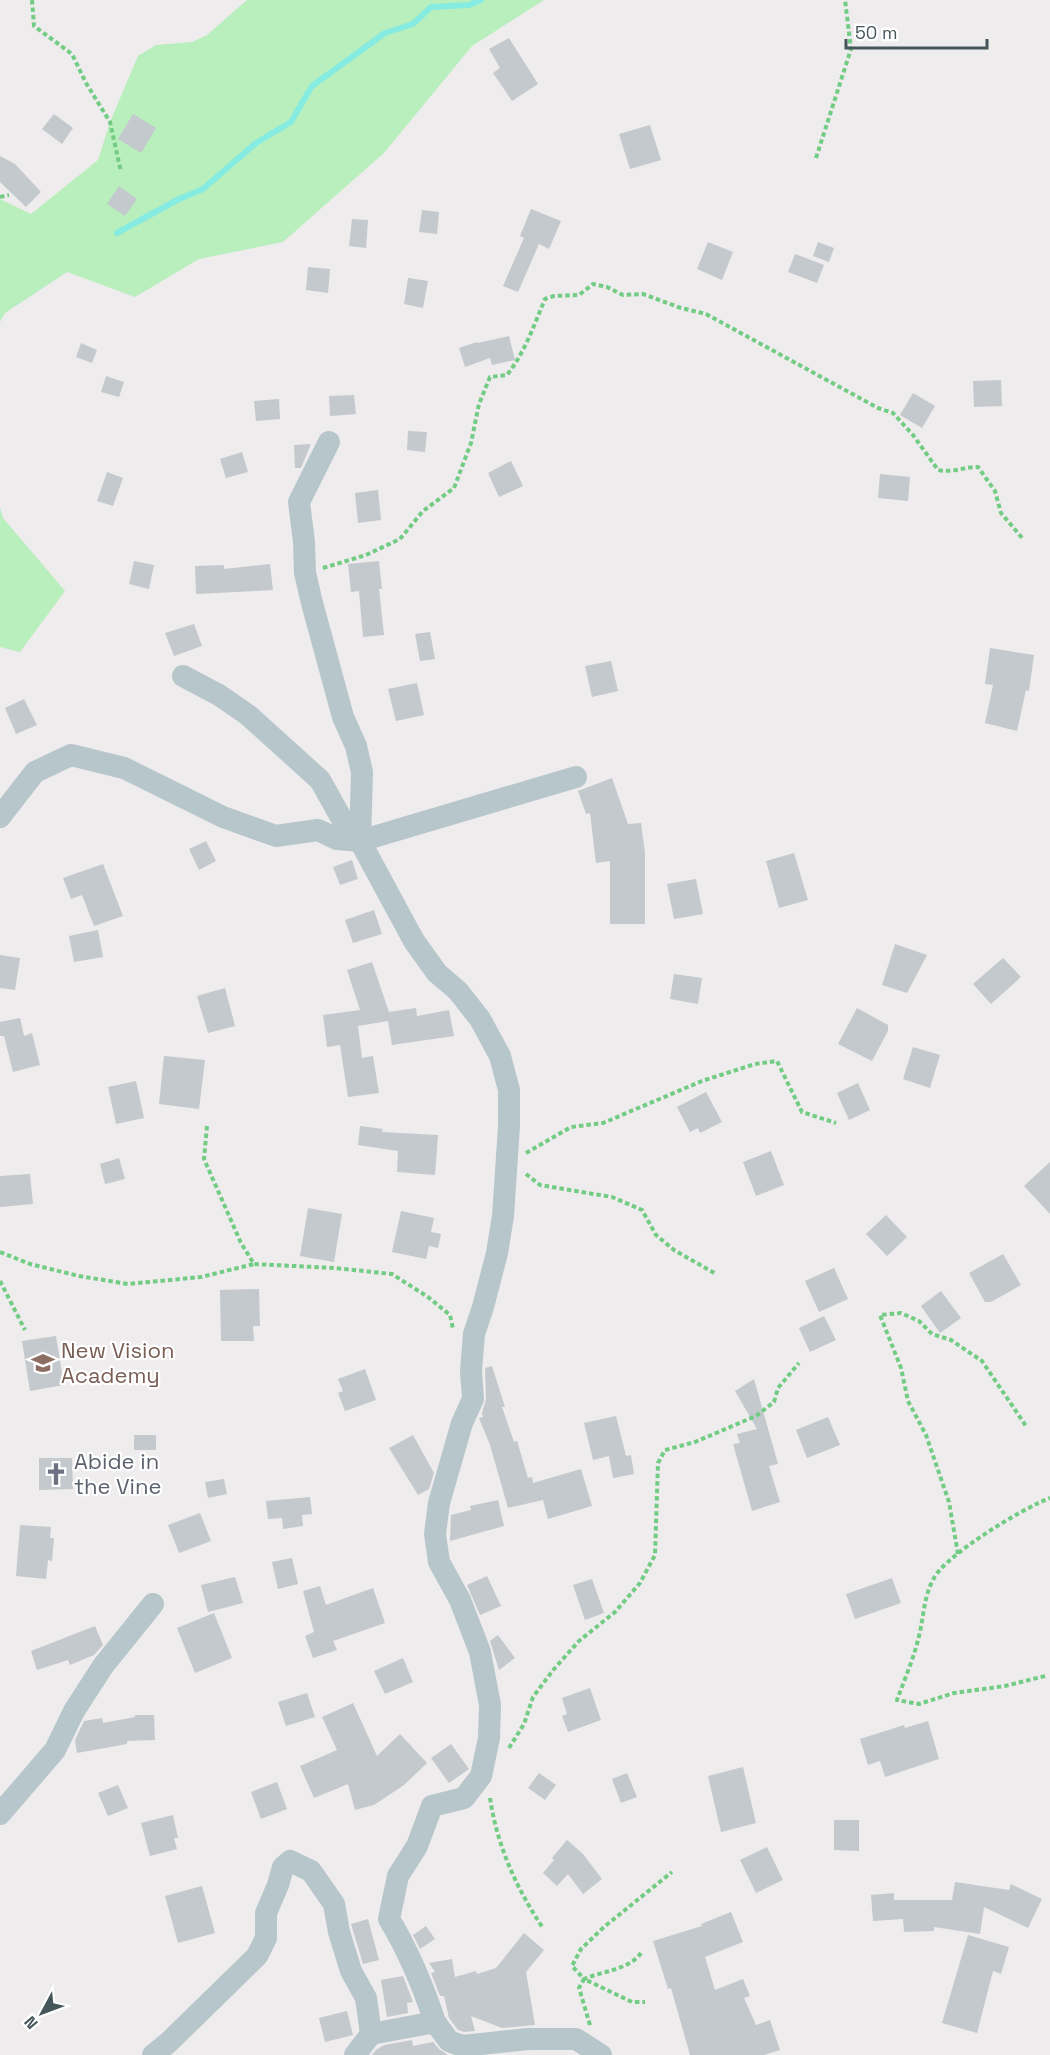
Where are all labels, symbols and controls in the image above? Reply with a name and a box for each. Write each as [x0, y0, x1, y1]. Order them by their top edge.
scale bar [846, 12, 987, 50]
text: 50 m [855, 21, 897, 44]
place label: New Vision Academy [61, 1336, 174, 1389]
school or university icon: New Vision Academy [30, 1350, 56, 1376]
place label: Abide in the Vine [74, 1447, 162, 1500]
church icon: Abide in the Vine [43, 1461, 69, 1487]
north arrow [12, 1983, 72, 2043]
text: N [20, 2012, 43, 2033]

